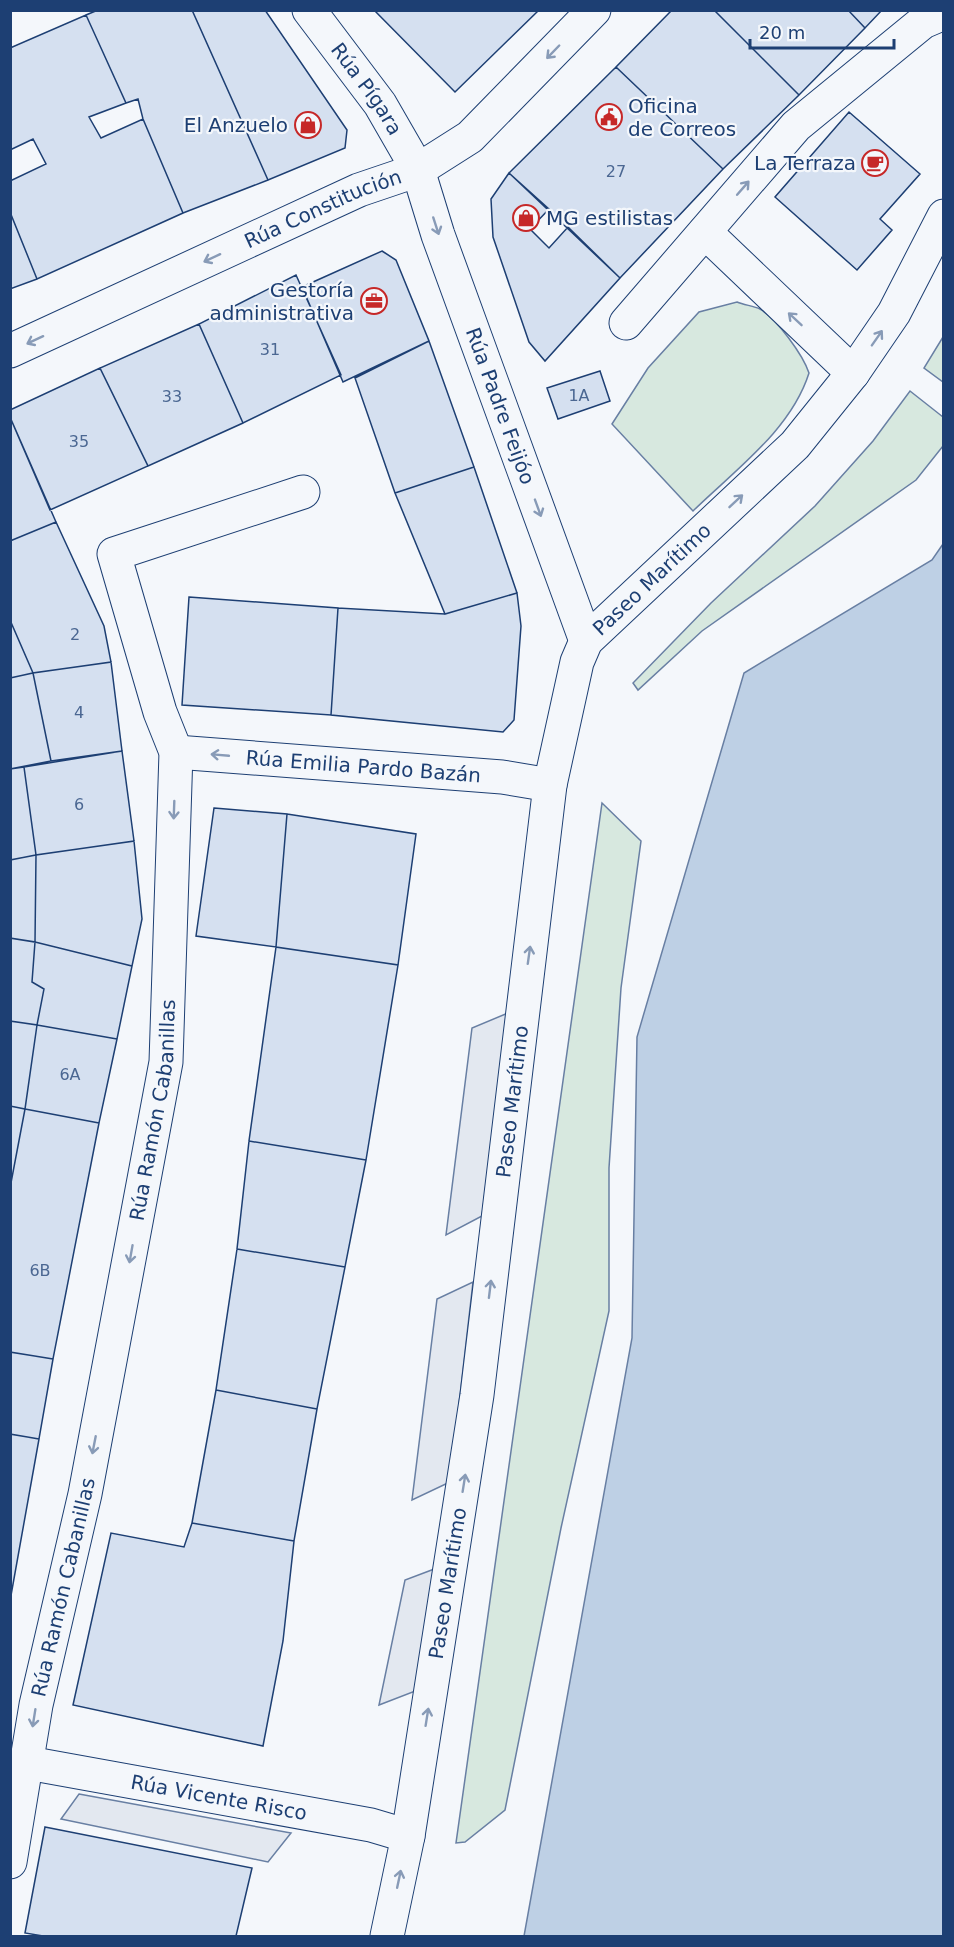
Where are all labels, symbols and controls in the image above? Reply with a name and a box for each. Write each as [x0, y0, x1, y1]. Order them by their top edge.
scale bar [750, 12, 894, 50]
text: 20 m [759, 22, 805, 43]
street label: Rúa Pígara [326, 38, 407, 139]
one-way arrow [546, 45, 561, 60]
place label: Oficina de Correos [628, 94, 736, 141]
public building icon: Oficina de Correos [594, 102, 624, 132]
shop icon: El Anzuelo [293, 110, 323, 140]
place label: El Anzuelo [184, 113, 288, 137]
cafe icon: La Terraza [860, 148, 890, 178]
place label: La Terraza [754, 151, 856, 175]
house number: 27 [606, 162, 626, 181]
street label: Rúa Constitución [241, 164, 405, 253]
one-way arrow [736, 181, 750, 196]
shop icon: MG estilistas [511, 203, 541, 233]
place label: MG estilistas [546, 206, 673, 230]
one-way arrow [431, 216, 442, 235]
one-way arrow [203, 252, 221, 264]
place label: Gestoría administrativa [210, 278, 354, 325]
office icon: Gestoría administrativa [359, 286, 389, 316]
one-way arrow [788, 312, 803, 326]
street label: Rúa Padre Feijóo [461, 324, 540, 488]
one-way arrow [871, 330, 883, 346]
one-way arrow [26, 334, 44, 346]
house number: 31 [260, 340, 280, 359]
house number: 1A [568, 386, 590, 405]
house number: 33 [162, 387, 182, 406]
house number: 35 [69, 432, 89, 451]
one-way arrow [729, 493, 744, 508]
one-way arrow [533, 498, 544, 517]
street label: Paseo Marítimo [588, 518, 716, 640]
house number: 2 [70, 625, 80, 644]
house number: 4 [74, 703, 84, 722]
street label: Rúa Emilia Pardo Bazán [245, 745, 482, 787]
one-way arrow [211, 749, 231, 760]
house number: 6 [74, 795, 84, 814]
one-way arrow [169, 800, 180, 820]
one-way arrow [524, 945, 535, 965]
street label: Rúa Ramón Cabanillas [124, 999, 180, 1223]
street label: Paseo Marítimo [491, 1024, 533, 1179]
house number: 6A [59, 1065, 81, 1084]
one-way arrow [125, 1243, 136, 1263]
house number: 6B [29, 1261, 51, 1280]
one-way arrow [484, 1280, 495, 1300]
one-way arrow [88, 1435, 99, 1455]
one-way arrow [458, 1473, 469, 1493]
street label: Rúa Ramón Cabanillas [26, 1476, 100, 1699]
street label: Paseo Marítimo [424, 1506, 471, 1661]
one-way arrow [29, 1707, 40, 1727]
one-way arrow [421, 1707, 432, 1727]
street label: Rúa Vicente Risco [129, 1770, 309, 1825]
one-way arrow [394, 1870, 405, 1890]

